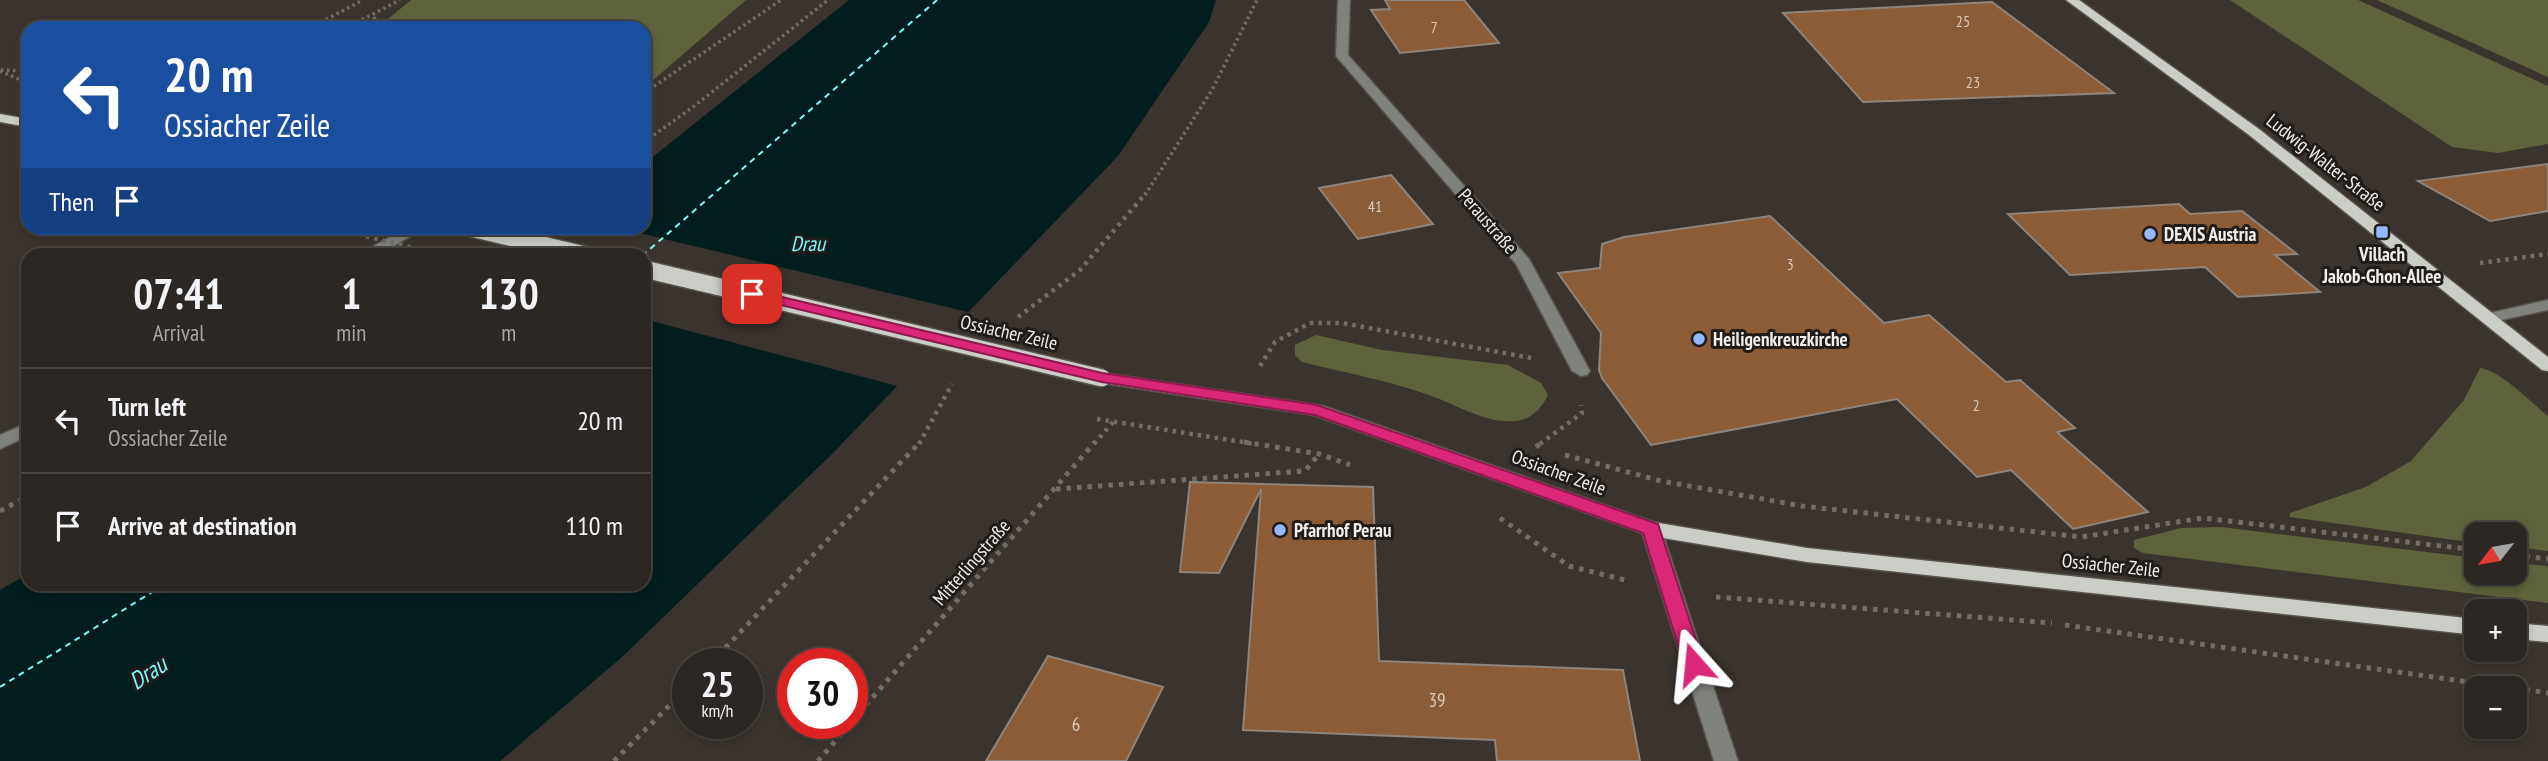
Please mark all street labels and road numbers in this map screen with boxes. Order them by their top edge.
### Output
street label: Ludwig-Walter-Straße [2262,108,2390,216]
street label: Peraustraße [1453,184,1523,259]
street label: Ossiacher Zeile [958,309,1060,355]
street label: Ossiacher Zeile [1508,444,1610,500]
street label: Mitterlingstraße [927,514,1015,610]
street label: Ossiacher Zeile [2061,548,2162,582]

